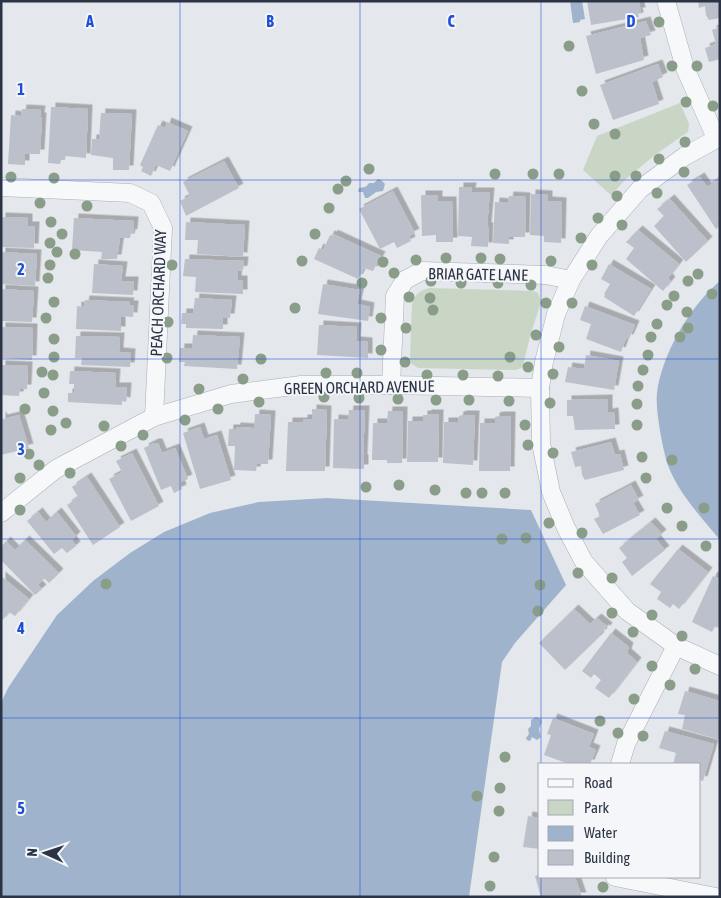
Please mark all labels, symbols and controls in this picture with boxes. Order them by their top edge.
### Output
text: A [85,12,94,30]
text: B [266,12,274,30]
text: C [447,12,455,30]
text: D [627,12,636,30]
text: 1 [17,80,25,98]
street label: PEACH ORCHARD WAY [147,228,169,357]
text: 2 [17,260,25,278]
street label: BRIAR GATE LANE [428,264,528,284]
street label: GREEN ORCHARD AVENUE [284,377,434,397]
text: 3 [17,440,25,458]
text: 4 [16,619,25,637]
legend [538,763,701,878]
text: Road [584,774,613,791]
text: 5 [17,799,25,817]
text: Park [584,799,609,816]
text: Water [584,824,617,841]
north arrow [20,828,70,878]
text: N [24,848,40,857]
text: Building [584,849,630,866]

